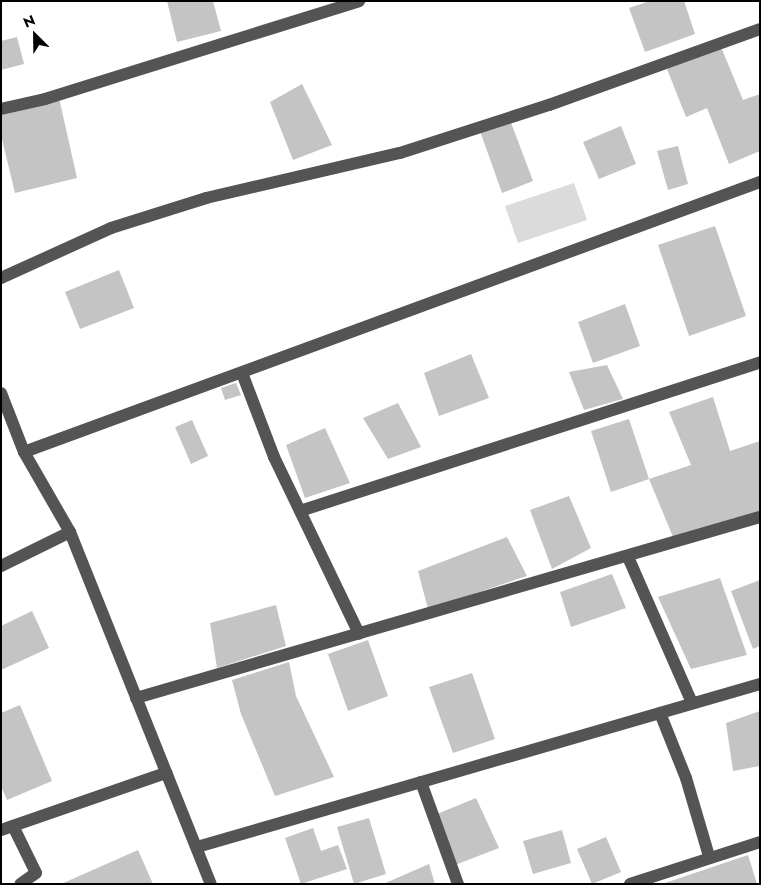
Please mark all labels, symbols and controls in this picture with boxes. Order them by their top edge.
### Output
north arrow [10,10,60,60]
text: N [20,10,38,33]

